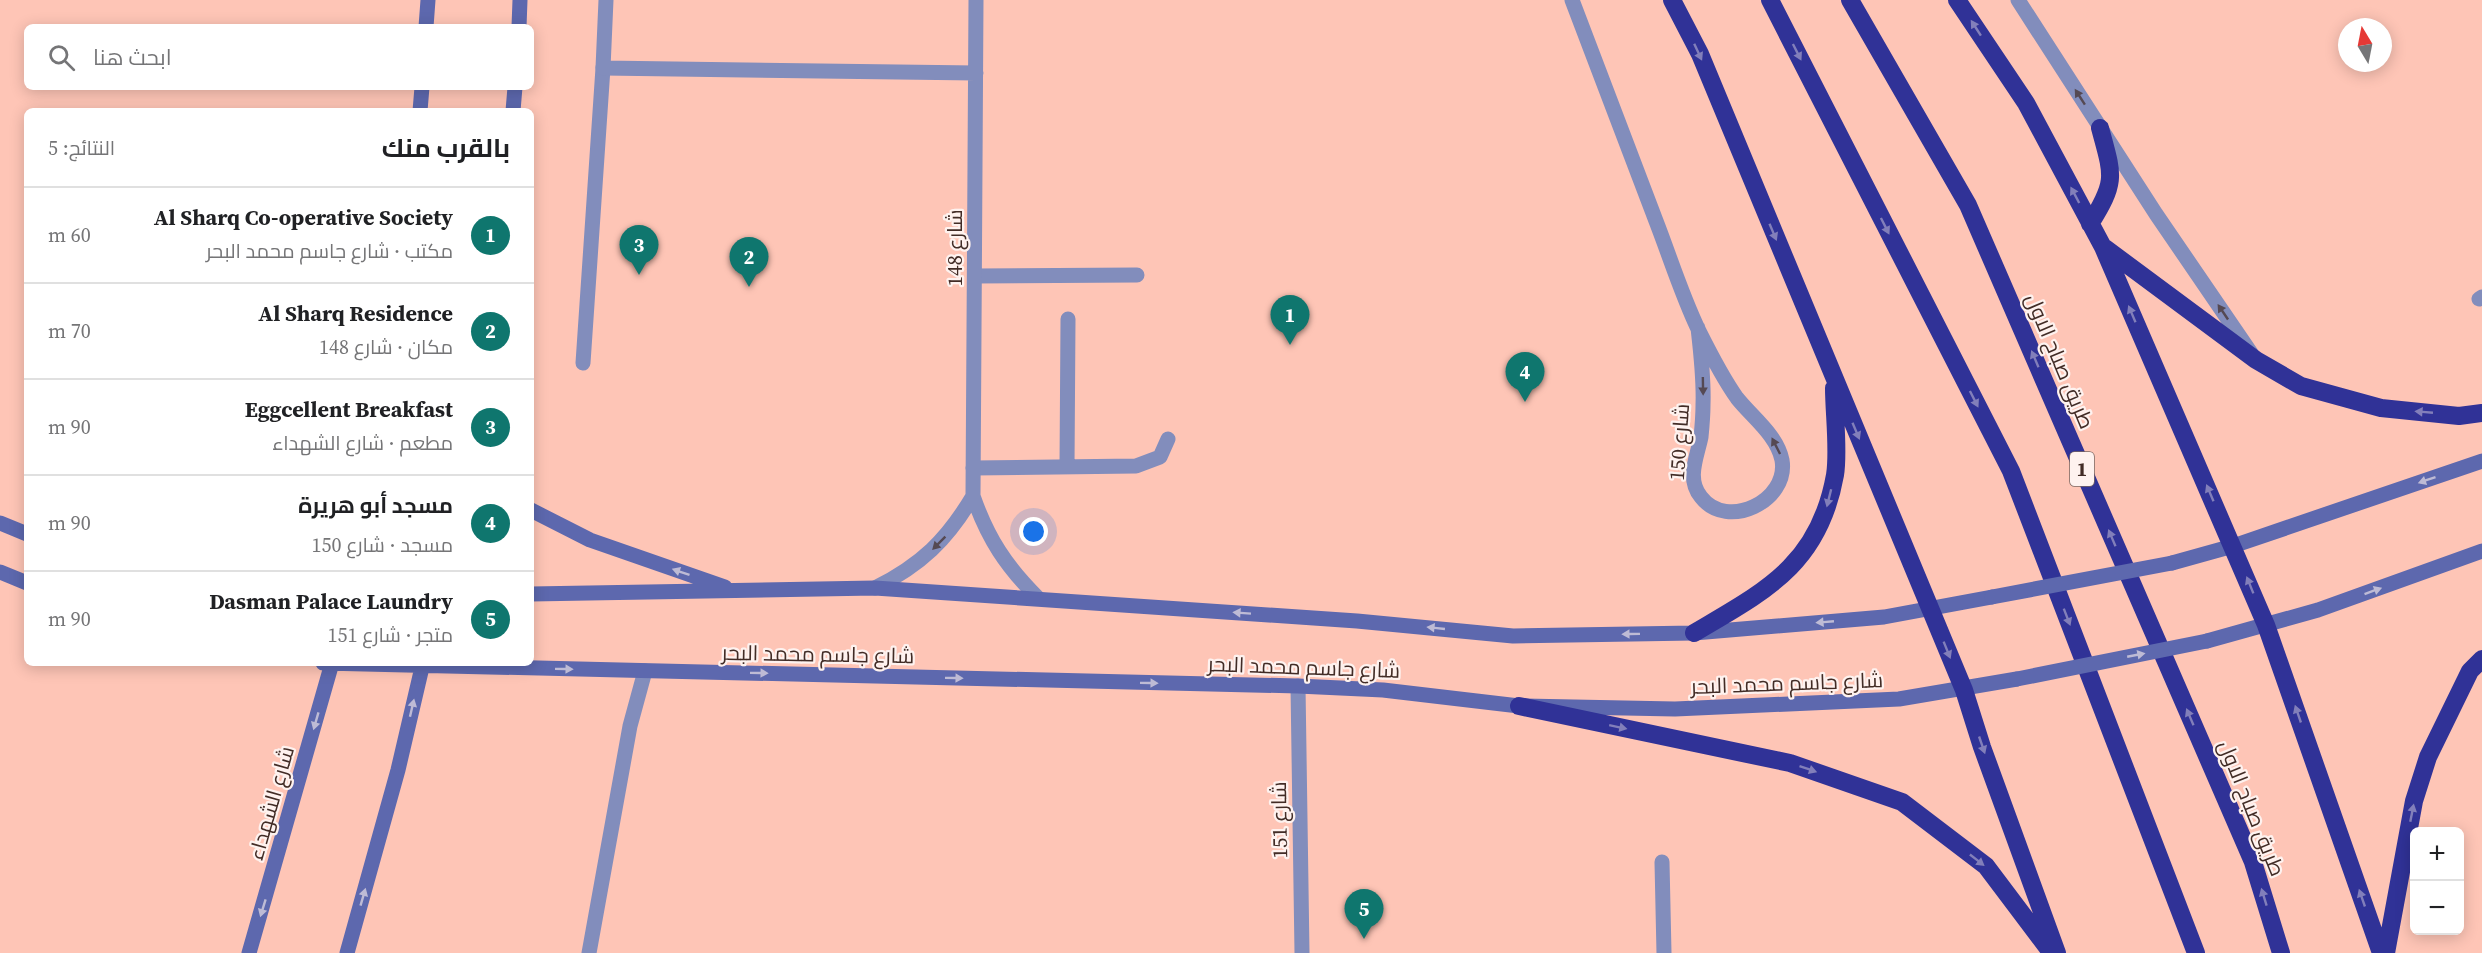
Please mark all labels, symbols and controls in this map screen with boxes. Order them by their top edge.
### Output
north arrow [2338,18,2392,72]
one-way arrow [1970,20,1981,36]
search box [24,24,534,90]
icon: search [45,41,78,74]
text: ابحث هنا [93,42,172,72]
one-way arrow [1791,43,1801,61]
one-way arrow [1694,44,1703,61]
one-way arrow [2075,89,2086,106]
text: بالقرب منك [382,130,510,166]
text: النتائج: 5 [48,134,115,162]
one-way arrow [2070,187,2080,204]
text: Al Sharq Co-operative Society [154,202,453,232]
street label: شارع 148 [940,209,969,287]
one-way arrow [1881,217,1890,234]
text: 60 m [48,221,91,249]
text: 1 [485,221,496,249]
one-way arrow [1769,223,1779,241]
pin: 3 [620,226,658,275]
text: مكتب · شارع جاسم محمد البحر [206,237,453,265]
pin: 2 [730,238,768,287]
street label: طريق صباح الاول [2018,289,2102,433]
pin: 1 [1270,296,1310,345]
text: Al Sharq Residence [258,298,453,328]
one-way arrow [2127,304,2137,322]
one-way arrow [2218,304,2229,320]
text: 70 m [48,317,91,345]
text: 2 [485,317,496,345]
text: مكان · شارع 148 [319,333,453,361]
one-way arrow [2029,350,2039,368]
pin: 4 [1506,352,1544,402]
one-way arrow [1698,377,1708,396]
one-way arrow [1969,390,1979,408]
text: Eggcellent Breakfast [245,394,453,424]
street label: شارع 150 [1662,403,1696,481]
one-way arrow [2414,407,2433,417]
text: 90 m [48,413,91,441]
text: 3 [485,413,496,441]
one-way arrow [1852,422,1862,440]
text: مطعم · شارع الشهداء [272,429,453,457]
one-way arrow [1771,437,1781,455]
road number: 1 [2070,452,2094,486]
one-way arrow [2418,476,2436,485]
one-way arrow [2205,484,2214,501]
one-way arrow [1824,489,1834,507]
text: مسجد أبو هريرة [298,490,453,520]
text: 90 m [48,509,91,537]
text: 4 [485,509,496,537]
your location [1019,517,1048,546]
one-way arrow [2107,529,2116,547]
text: مسجد · شارع 150 [311,531,453,559]
one-way arrow [933,536,947,550]
one-way arrow [672,566,690,576]
one-way arrow [2245,576,2255,594]
one-way arrow [2364,585,2382,595]
text: Dasman Palace Laundry [209,586,453,616]
text: 90 m [48,605,91,633]
text: 5 [485,605,496,633]
one-way arrow [1232,608,1251,617]
one-way arrow [2063,608,2072,626]
one-way arrow [1816,617,1835,627]
text: متجر · شارع 151 [328,621,453,649]
one-way arrow [1427,623,1446,633]
one-way arrow [1621,629,1640,639]
street label: شارع جاسم محمد البحر [720,638,915,670]
one-way arrow [1943,641,1952,659]
street label: شارع جاسم محمد البحر [1206,649,1401,685]
one-way arrow [2127,650,2146,659]
one-way arrow [555,664,574,674]
street label: شارع جاسم محمد البحر [1689,665,1884,701]
one-way arrow [750,669,769,678]
one-way arrow [945,673,964,683]
one-way arrow [1140,678,1159,687]
one-way arrow [408,698,417,717]
one-way arrow [2292,705,2302,723]
one-way arrow [2185,707,2195,725]
one-way arrow [310,712,320,730]
one-way arrow [1608,722,1627,732]
one-way arrow [1977,736,1987,754]
street label: طريق صباح الاول [2212,736,2292,880]
street label: شارع الشهداء [241,743,301,863]
one-way arrow [1799,765,1817,775]
street label: شارع 151 [1264,781,1294,859]
one-way arrow [2408,803,2417,822]
map controls [2410,827,2464,935]
button: + [2410,827,2464,881]
one-way arrow [1970,854,1985,866]
button: − [2410,881,2464,935]
one-way arrow [358,888,368,906]
one-way arrow [2259,888,2268,906]
one-way arrow [2356,889,2366,907]
pin: 5 [1344,890,1384,939]
one-way arrow [258,899,267,917]

